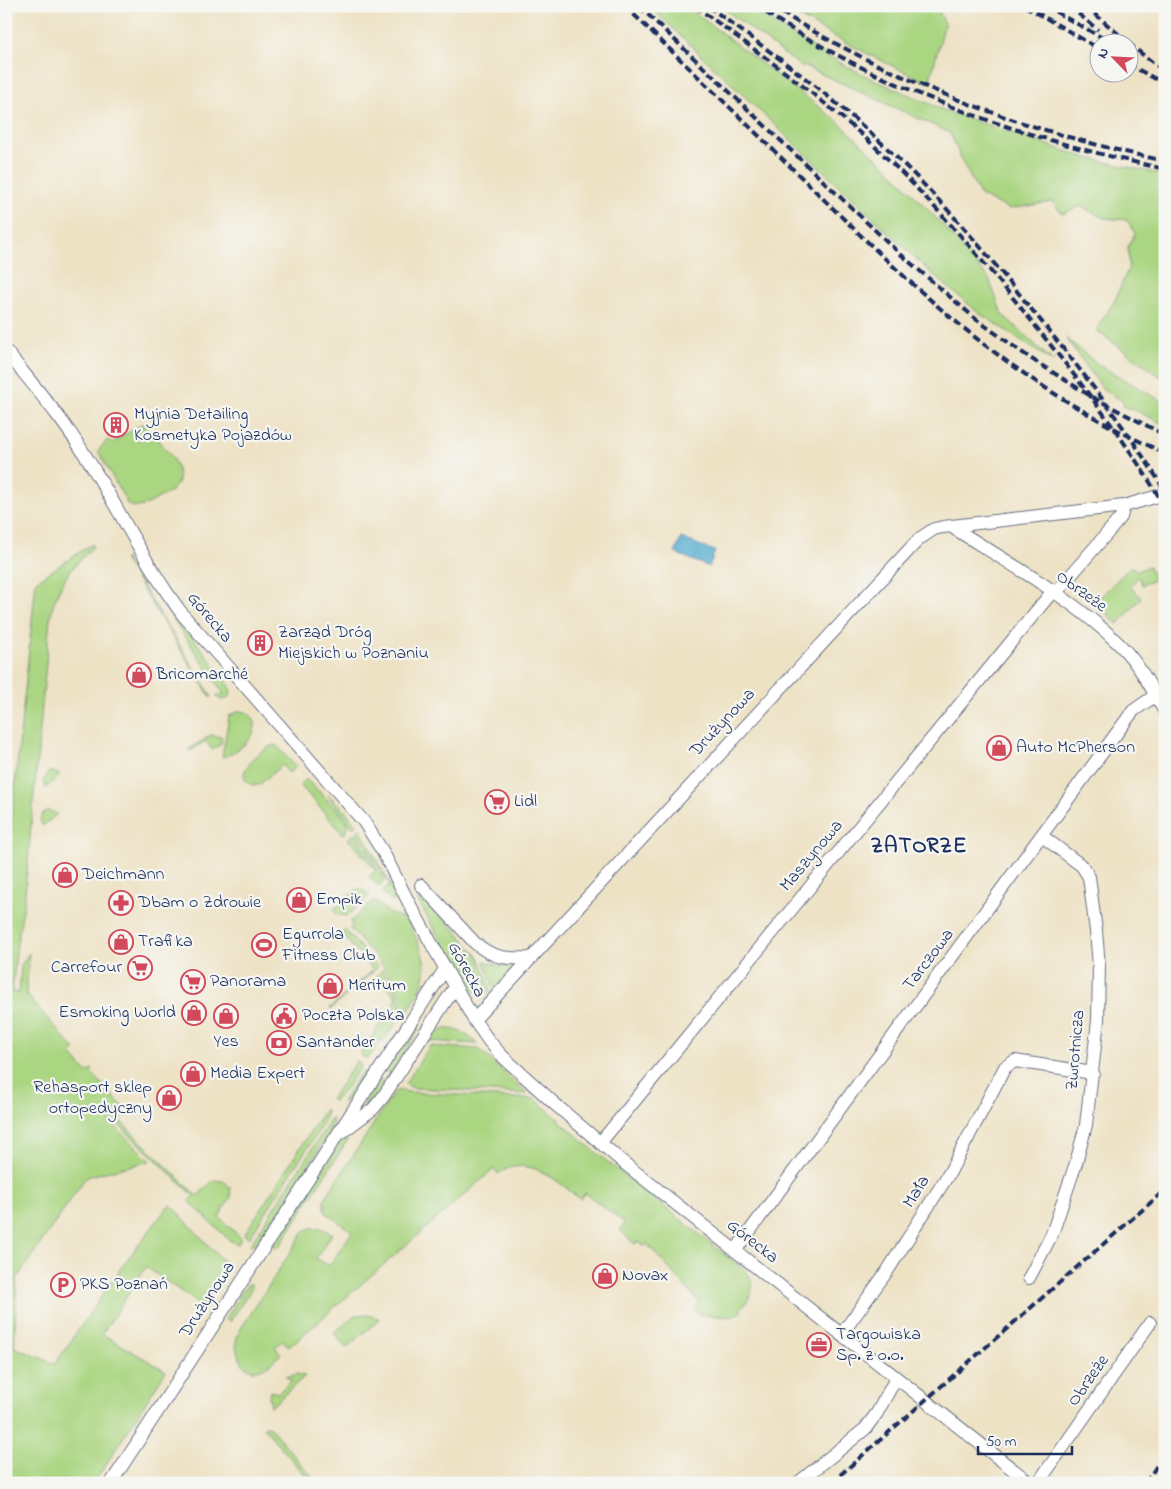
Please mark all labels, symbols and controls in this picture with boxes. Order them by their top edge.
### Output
north arrow [1088,32,1138,82]
text: N [1092,45,1115,62]
place label: Myjnia Detailing Kosmetyka Pojazdów [134,402,292,449]
building icon: Myjnia Detailing Kosmetyka Pojazdów [103,412,129,438]
street label: Obrzeże [1050,564,1113,620]
street label: Górecka [180,587,238,649]
place label: Zarząd Dróg Miejskich w Poznaniu [278,620,429,667]
building icon: Zarząd Dróg Miejskich w Poznaniu [247,630,273,656]
shop icon: Bricomarché [126,662,152,688]
place label: Bricomarché [155,662,249,688]
street label: Drużynowa [683,683,762,764]
shop icon: Auto McPherson [986,735,1012,761]
place label: Auto McPherson [1016,735,1135,761]
supermarket icon: Lidl [484,789,510,815]
place label: Lidl [514,789,537,815]
street label: Maszynowa [774,814,850,898]
district label: ZATORZE [871,831,967,863]
shop icon: Deichmann [52,862,78,888]
place label: Deichmann [81,862,165,888]
shop icon: Empik [286,887,312,913]
place label: Empik [316,887,362,913]
pharmacy icon: Dbam o Zdrowie [108,890,134,916]
place label: Dbam o Zdrowie [137,890,262,916]
place label: Egurrola Fitness Club [281,922,376,969]
street label: Tarczowa [897,923,961,997]
shop icon: Trafika [108,929,134,955]
place label: Trafika [138,929,193,955]
sports icon: Egurrola Fitness Club [251,932,277,958]
street label: Górecka [440,938,492,1002]
place label: Carrefour [51,955,122,981]
supermarket icon: Carrefour [127,955,153,981]
supermarket icon: Panorama [180,969,206,995]
place label: Panorama [210,969,286,995]
shop icon: Meritum [317,973,343,999]
place label: Meritum [348,973,406,999]
place label: Esmoking World [59,1000,176,1027]
shop icon: Esmoking World [181,1000,207,1026]
shop icon: Yes [213,1003,239,1029]
public building icon: Poczta Polska [271,1003,297,1029]
place label: Poczta Polska [302,1003,404,1029]
street label: Zwrotnicza [1060,1009,1092,1091]
place label: Yes [213,1029,239,1055]
bank icon: Santander [266,1030,292,1056]
place label: Santander [296,1030,375,1056]
shop icon: Media Expert [180,1061,206,1087]
place label: Media Expert [210,1061,305,1087]
place label: Rehasport sklep ortopedyczny [33,1075,152,1122]
shop icon: Rehasport sklep ortopedyczny [156,1085,182,1111]
street label: Mała [897,1171,937,1213]
street label: Górecka [720,1213,784,1271]
street label: Drużynowa [173,1257,242,1344]
shop icon: Novax [592,1263,618,1289]
place label: Novax [622,1263,668,1289]
parking icon: PKS Poznań [50,1272,76,1298]
place label: PKS Poznań [80,1272,168,1298]
place label: Targowiska Sp. z o.o. [836,1322,921,1369]
office icon: Targowiska Sp. z o.o. [806,1332,832,1358]
street label: Obrzeże [1062,1349,1117,1412]
scale bar [978,1424,1072,1456]
text: 50 m [986,1431,1017,1453]

